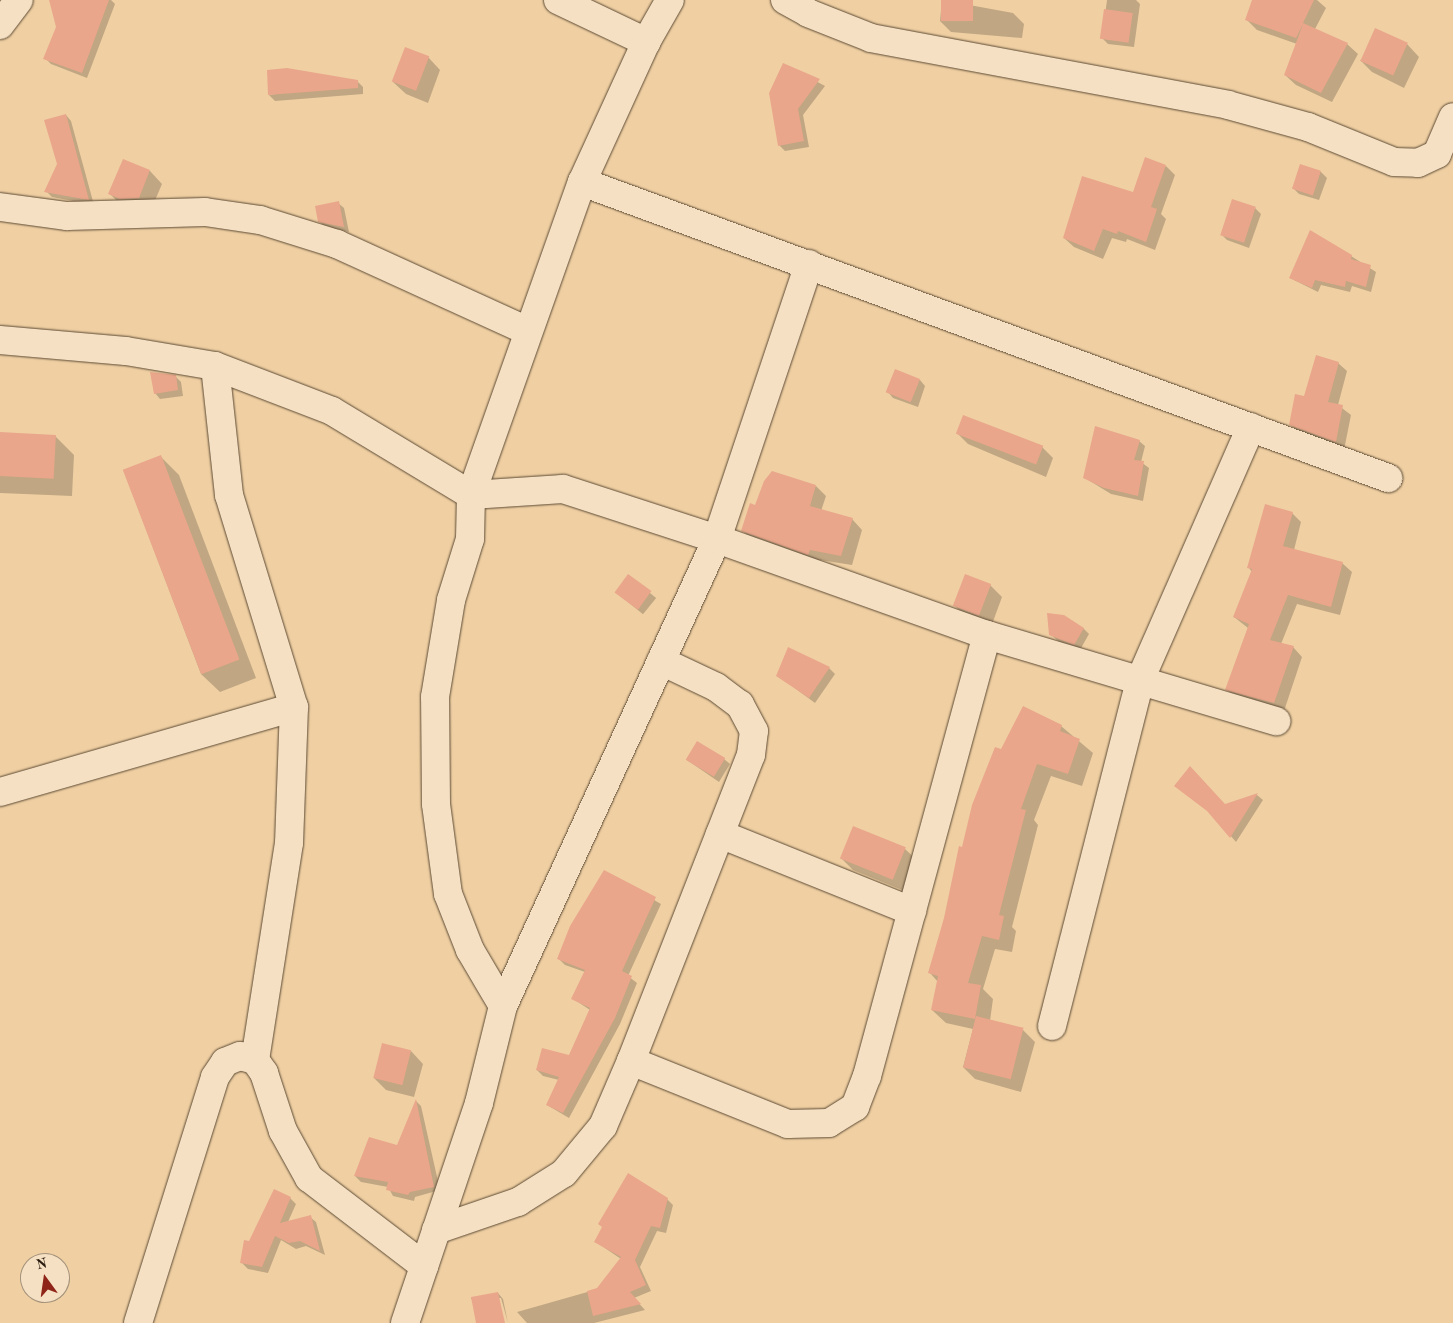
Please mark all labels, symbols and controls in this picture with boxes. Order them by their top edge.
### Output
north arrow [20,1253,70,1303]
text: N [35,1256,48,1273]

